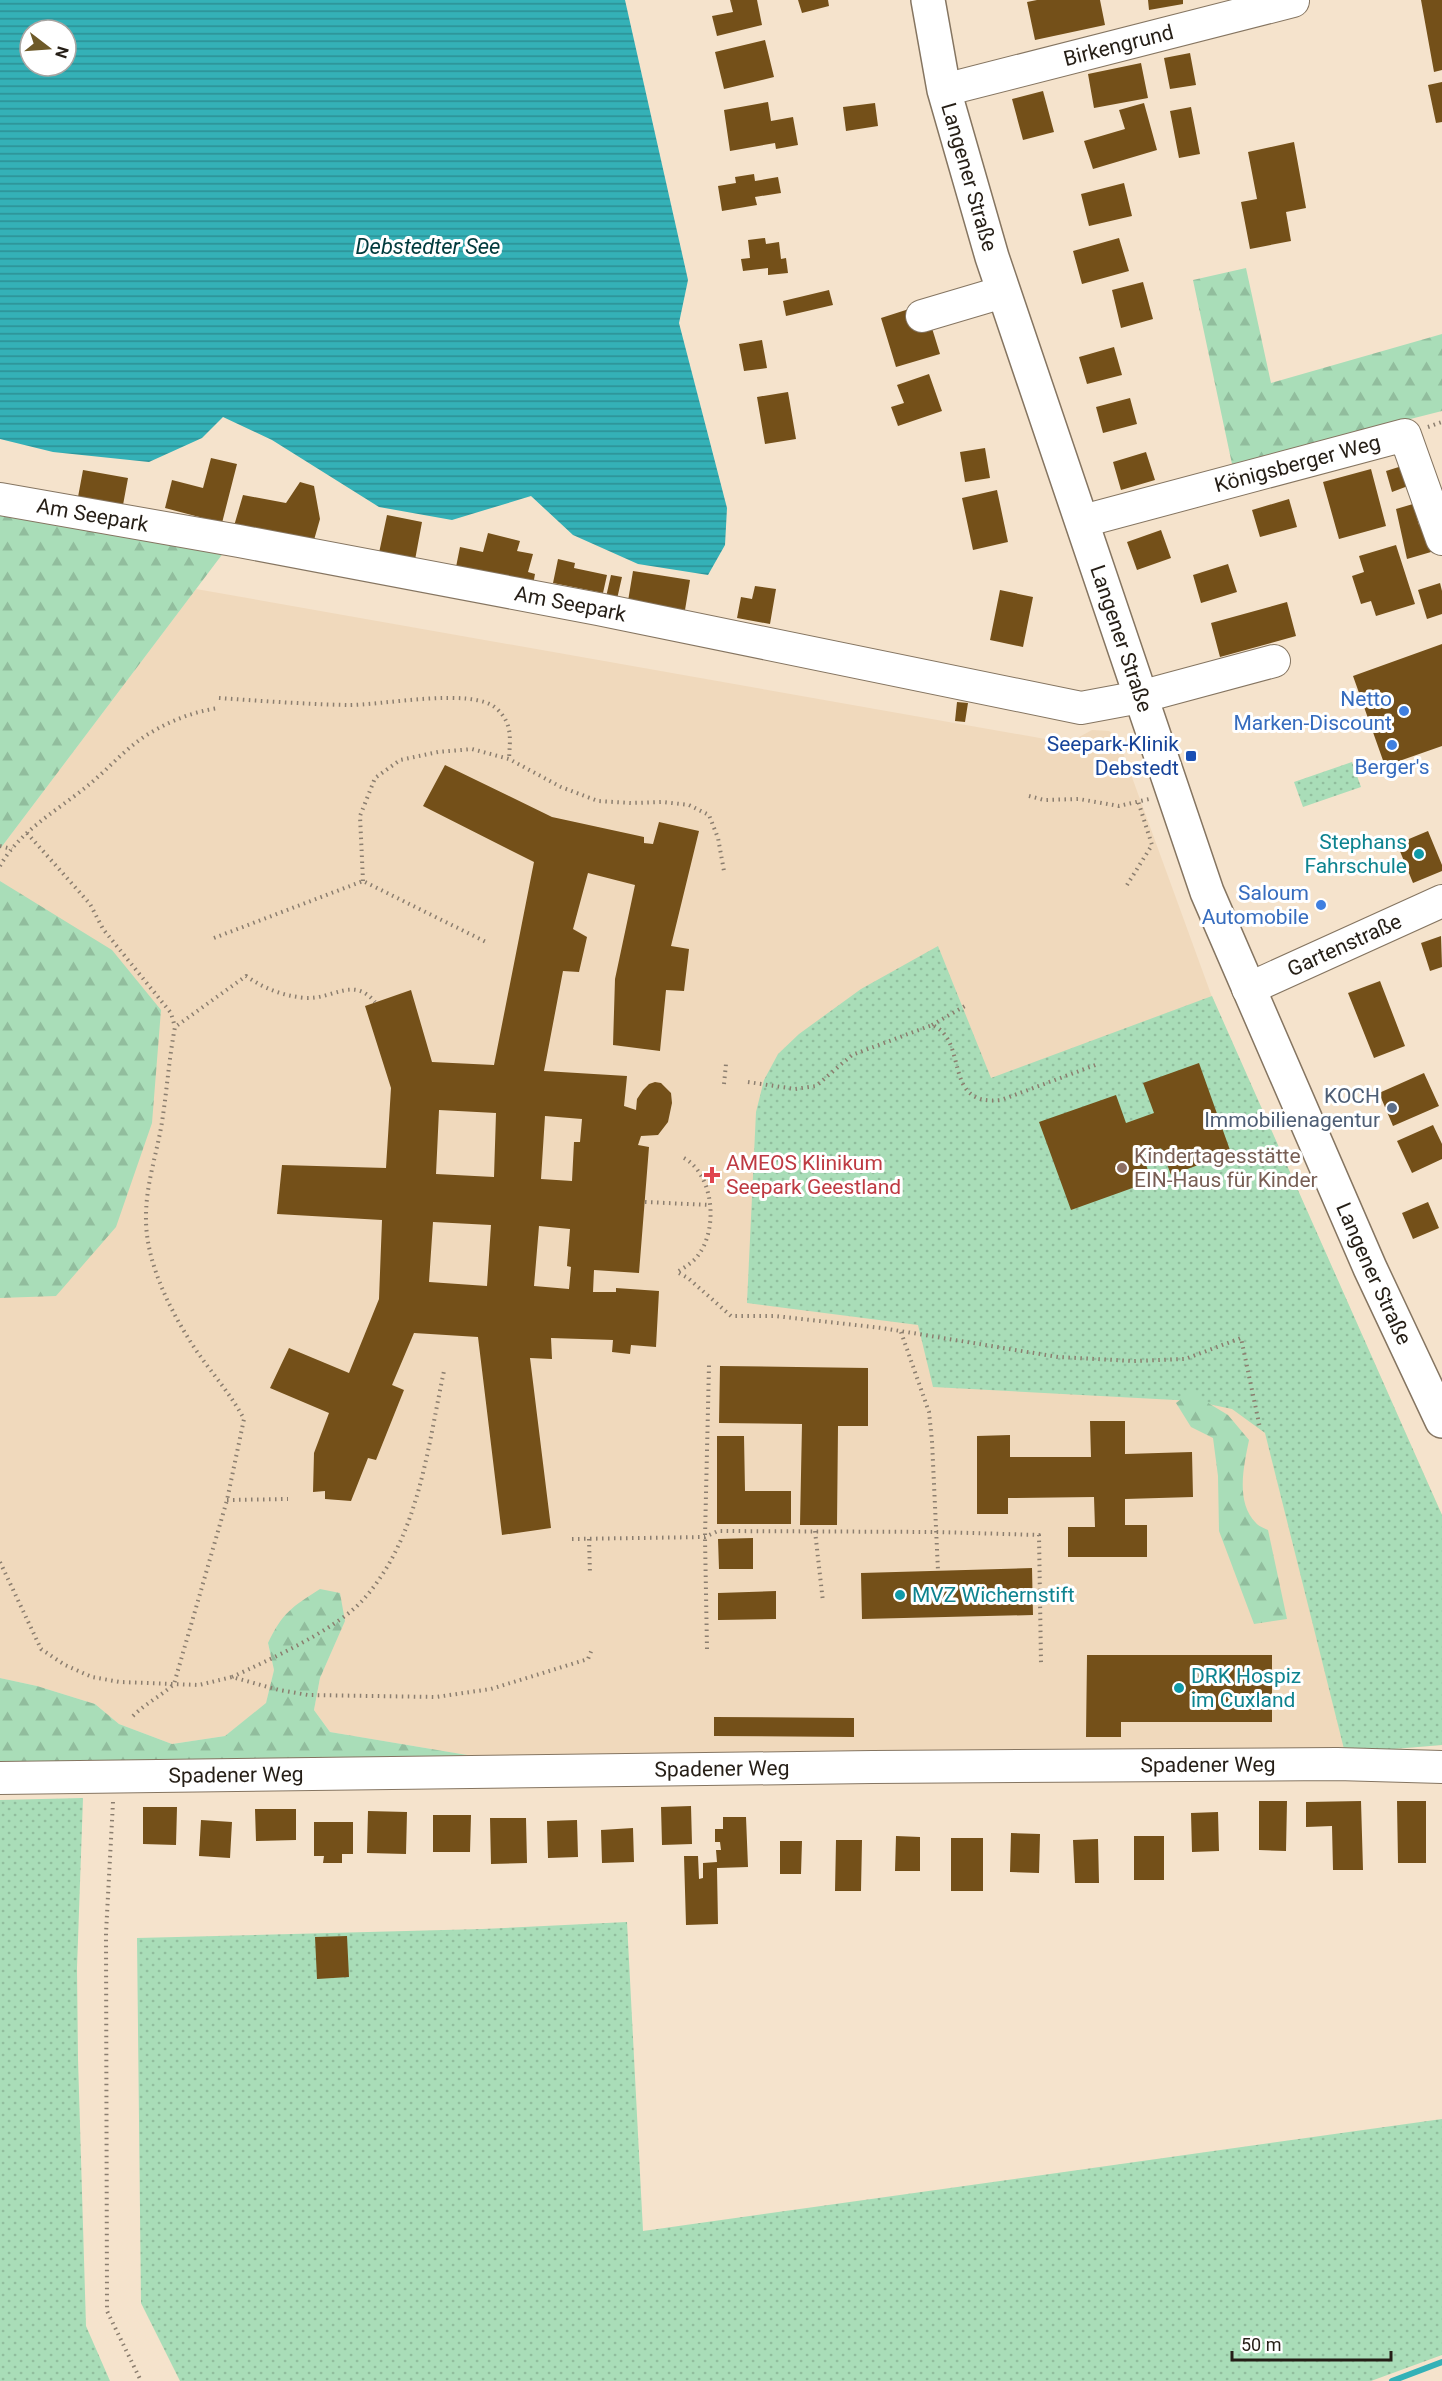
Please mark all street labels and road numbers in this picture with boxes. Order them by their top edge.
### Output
street label: Birkengrund [1061,20,1176,71]
street label: Langener Straße [936,100,1002,254]
street label: Königsberger Weg [1212,430,1383,497]
street label: Am Seepark [35,494,151,537]
street label: Langener Straße [1085,562,1157,715]
street label: Am Seepark [513,581,629,627]
street label: Gartenstraße [1284,909,1405,981]
street label: Langener Straße [1331,1199,1416,1349]
street label: Spadener Weg [1140,1752,1276,1777]
street label: Spadener Weg [654,1756,790,1782]
street label: Spadener Weg [168,1762,304,1788]

